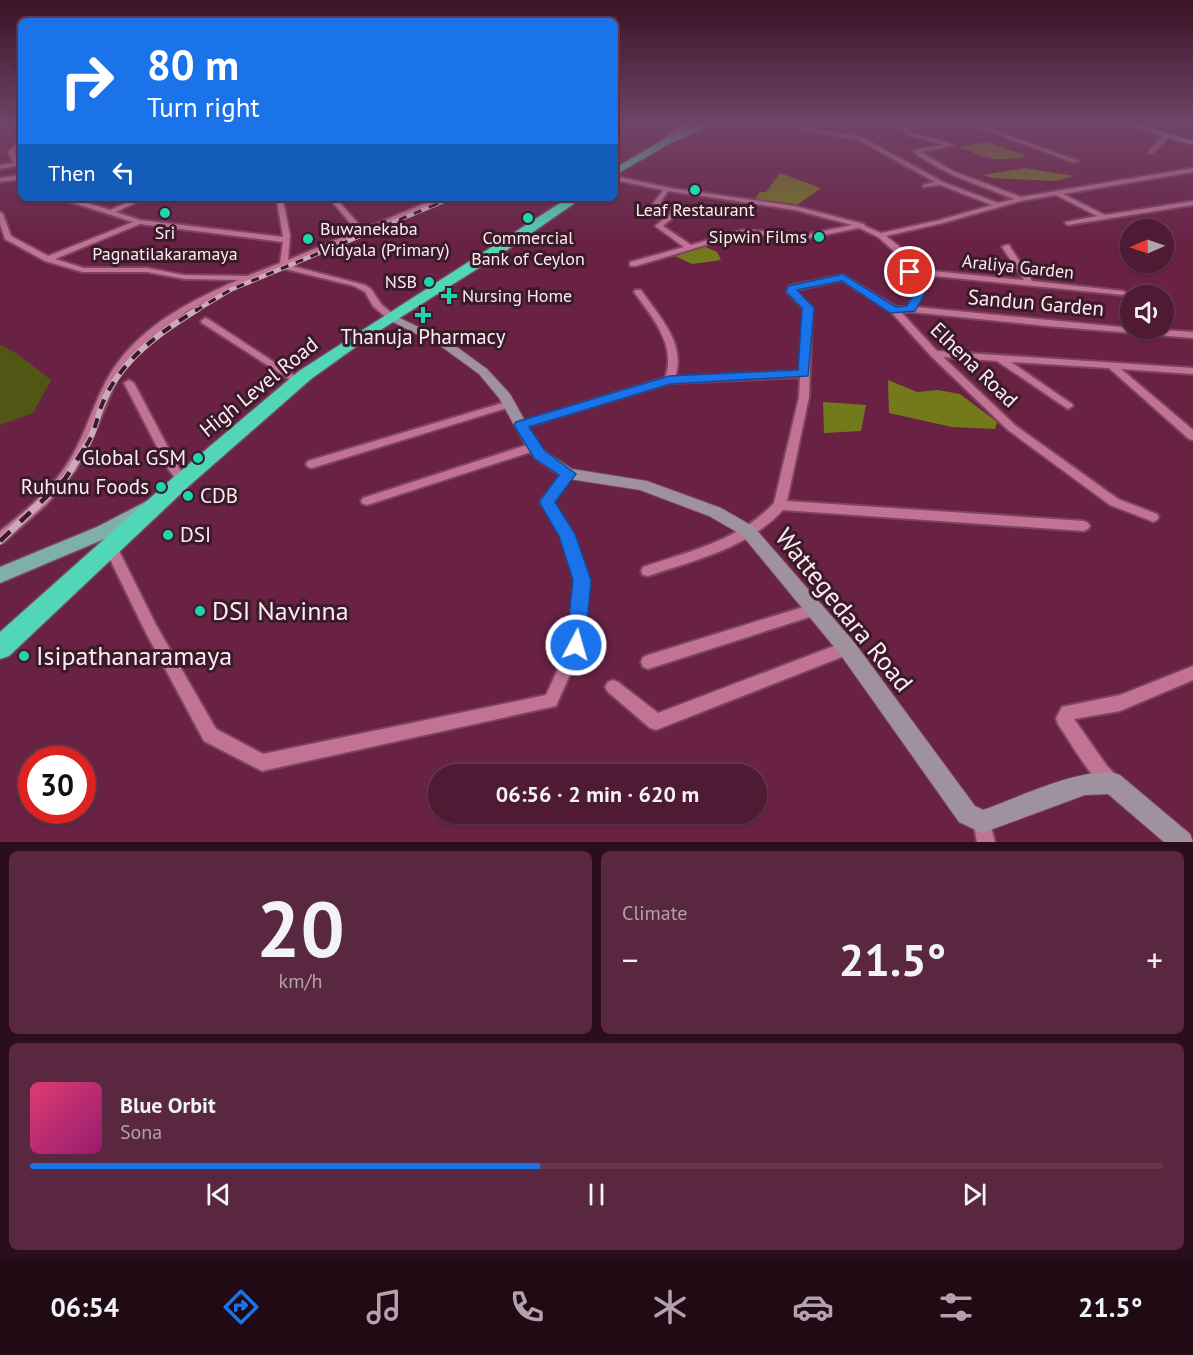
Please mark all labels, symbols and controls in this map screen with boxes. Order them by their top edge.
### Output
text: 80 m [147,37,239,92]
icon: right [48,42,126,120]
text: Turn right [147,90,260,124]
icon: left [107,156,140,189]
text: Then [48,159,95,187]
marker: Leaf Restaurant [688,183,702,197]
place label: Leaf Restaurant [635,198,755,221]
marker: Sri Pagnatilakaramaya [158,206,172,220]
marker: Commercial Bank of Ceylon [521,211,535,225]
place label: Buwanekaba Vidyala (Primary) [319,217,450,261]
north arrow [1120,219,1174,273]
map controls [1120,219,1174,339]
place label: Sri Pagnatilakaramaya [92,221,238,265]
place label: Sipwin Films [709,225,807,248]
place label: Commercial Bank of Ceylon [471,226,585,270]
marker: Sipwin Films [812,230,826,244]
marker: Buwanekaba Vidyala (Primary) [301,232,315,246]
pin [884,246,935,297]
street label: Araliya Garden [961,249,1075,284]
icon: arrive [893,255,926,288]
place label: NSB [385,270,417,293]
marker: NSB [422,275,436,289]
street label: Sandun Garden [967,283,1105,322]
place label: Nursing Home [462,284,572,307]
button: sound [1120,285,1174,339]
marker: Nursing Home [440,287,458,305]
marker: Thanuja Pharmacy [416,308,430,322]
street label: Elhena Road [925,316,1024,413]
place label: Thanuja Pharmacy [340,323,506,350]
street label: High Level Road [194,331,323,443]
place label: Global GSM [82,444,186,471]
marker: Global GSM [191,451,205,465]
place label: Ruhunu Foods [21,473,149,500]
marker: Ruhunu Foods [154,480,168,494]
place label: CDB [200,482,238,509]
marker: CDB [181,489,195,503]
place label: DSI [180,521,211,548]
street label: Wattegedara Road [768,521,921,698]
marker: DSI [161,528,175,542]
place label: DSI Navinna [212,594,349,627]
marker: DSI Navinna [193,604,207,618]
position arrow [544,613,608,677]
place label: Isipathanaramaya [36,639,232,672]
marker: Isipathanaramaya [17,649,31,663]
speed limit sign: 30 [18,746,96,824]
text: 06:56 · 2 min · 620 m [496,780,699,808]
text: 20 [256,878,345,979]
text: Climate [622,900,688,926]
text: 21.5° [839,930,946,988]
text: − [622,938,639,981]
text: + [1146,938,1163,981]
text: km/h [279,968,322,994]
text: Blue Orbit [120,1091,216,1119]
text: Sona [120,1119,162,1145]
icon: previous [202,1178,235,1211]
icon: pause [580,1178,613,1211]
icon: next [958,1178,991,1211]
icon: directions [220,1286,262,1328]
icon: music [363,1286,405,1328]
icon: phone [506,1286,548,1328]
icon: climate [649,1286,691,1328]
icon: car [792,1286,834,1328]
icon: filters [935,1286,977,1328]
text: 06:54 [51,1290,119,1324]
text: 21.5° [1078,1290,1142,1324]

